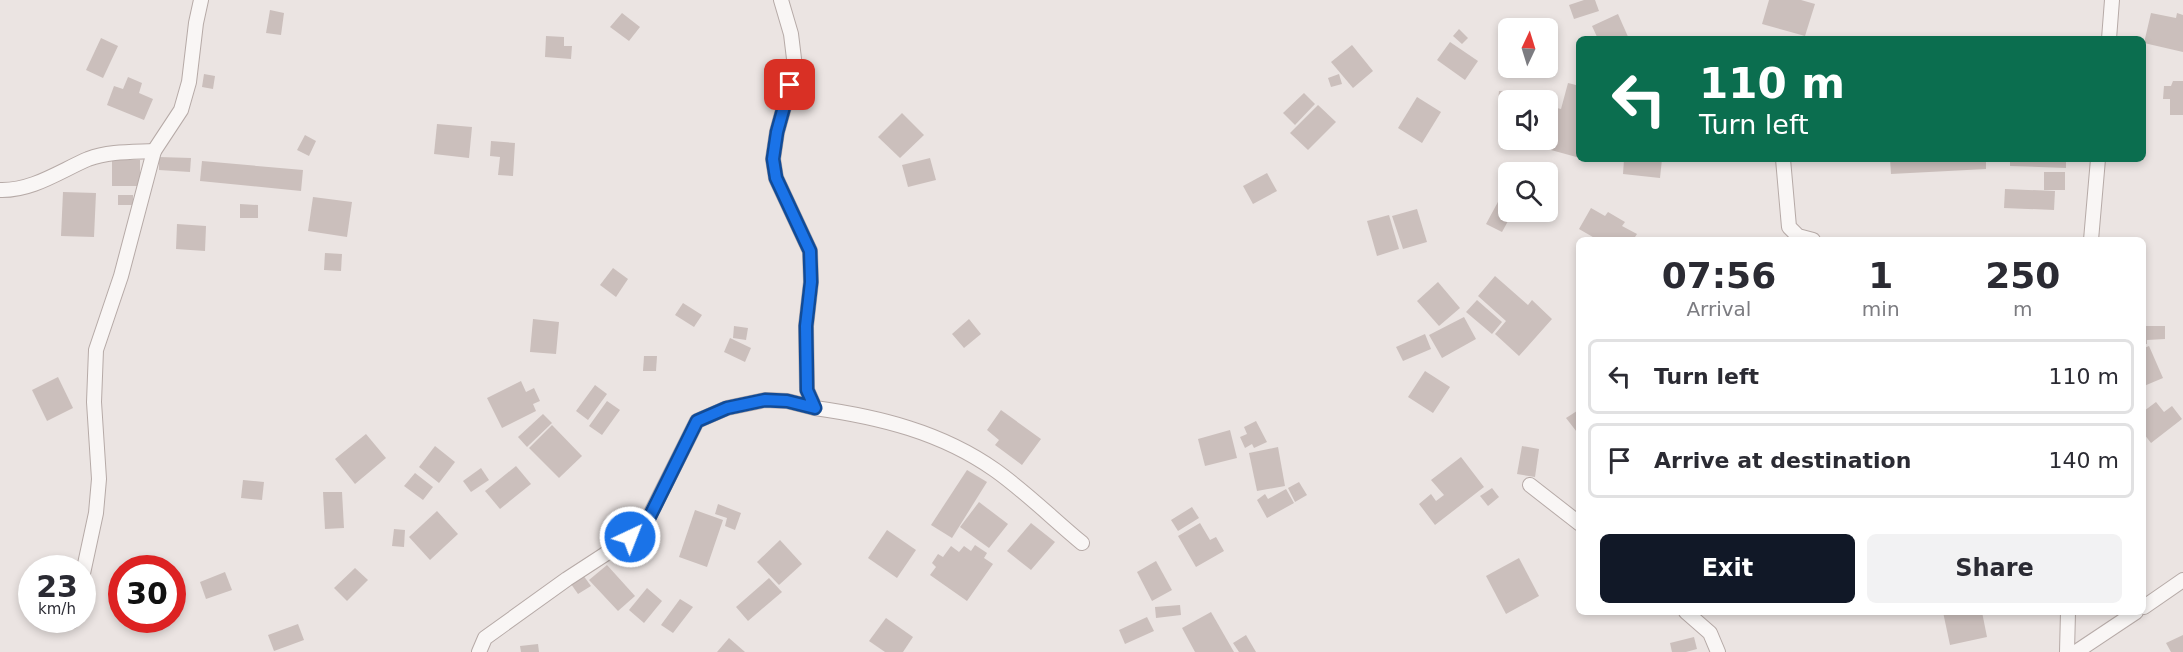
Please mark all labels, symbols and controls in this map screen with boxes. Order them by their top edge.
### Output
north arrow [1498,18,1558,78]
map controls [1498,18,1558,222]
pin [764,59,815,110]
text: 110 m [1699,59,1845,108]
icon: left [1600,60,1678,138]
icon: arrive [773,68,806,101]
button: sound [1498,90,1558,150]
text: Turn left [1699,109,1809,140]
button: search [1498,162,1558,222]
text: 07:56 [1662,255,1776,296]
text: 1 [1868,255,1893,296]
text: 250 [1985,255,2060,296]
text: Arrival [1686,297,1751,321]
text: min [1862,297,1900,321]
text: m [2013,297,2033,321]
icon: left [1603,360,1636,393]
text: Turn left [1654,364,1759,389]
text: 110 m [2049,364,2119,389]
icon: arrive [1603,444,1636,477]
text: Arrive at destination [1654,448,1911,473]
text: 140 m [2049,448,2119,473]
position arrow [598,505,662,569]
button: Exit [1600,534,1855,603]
button: Share [1867,534,2122,603]
speed limit sign: 30 [108,555,186,633]
text: 23 [36,569,78,604]
text: km/h [38,600,76,618]

